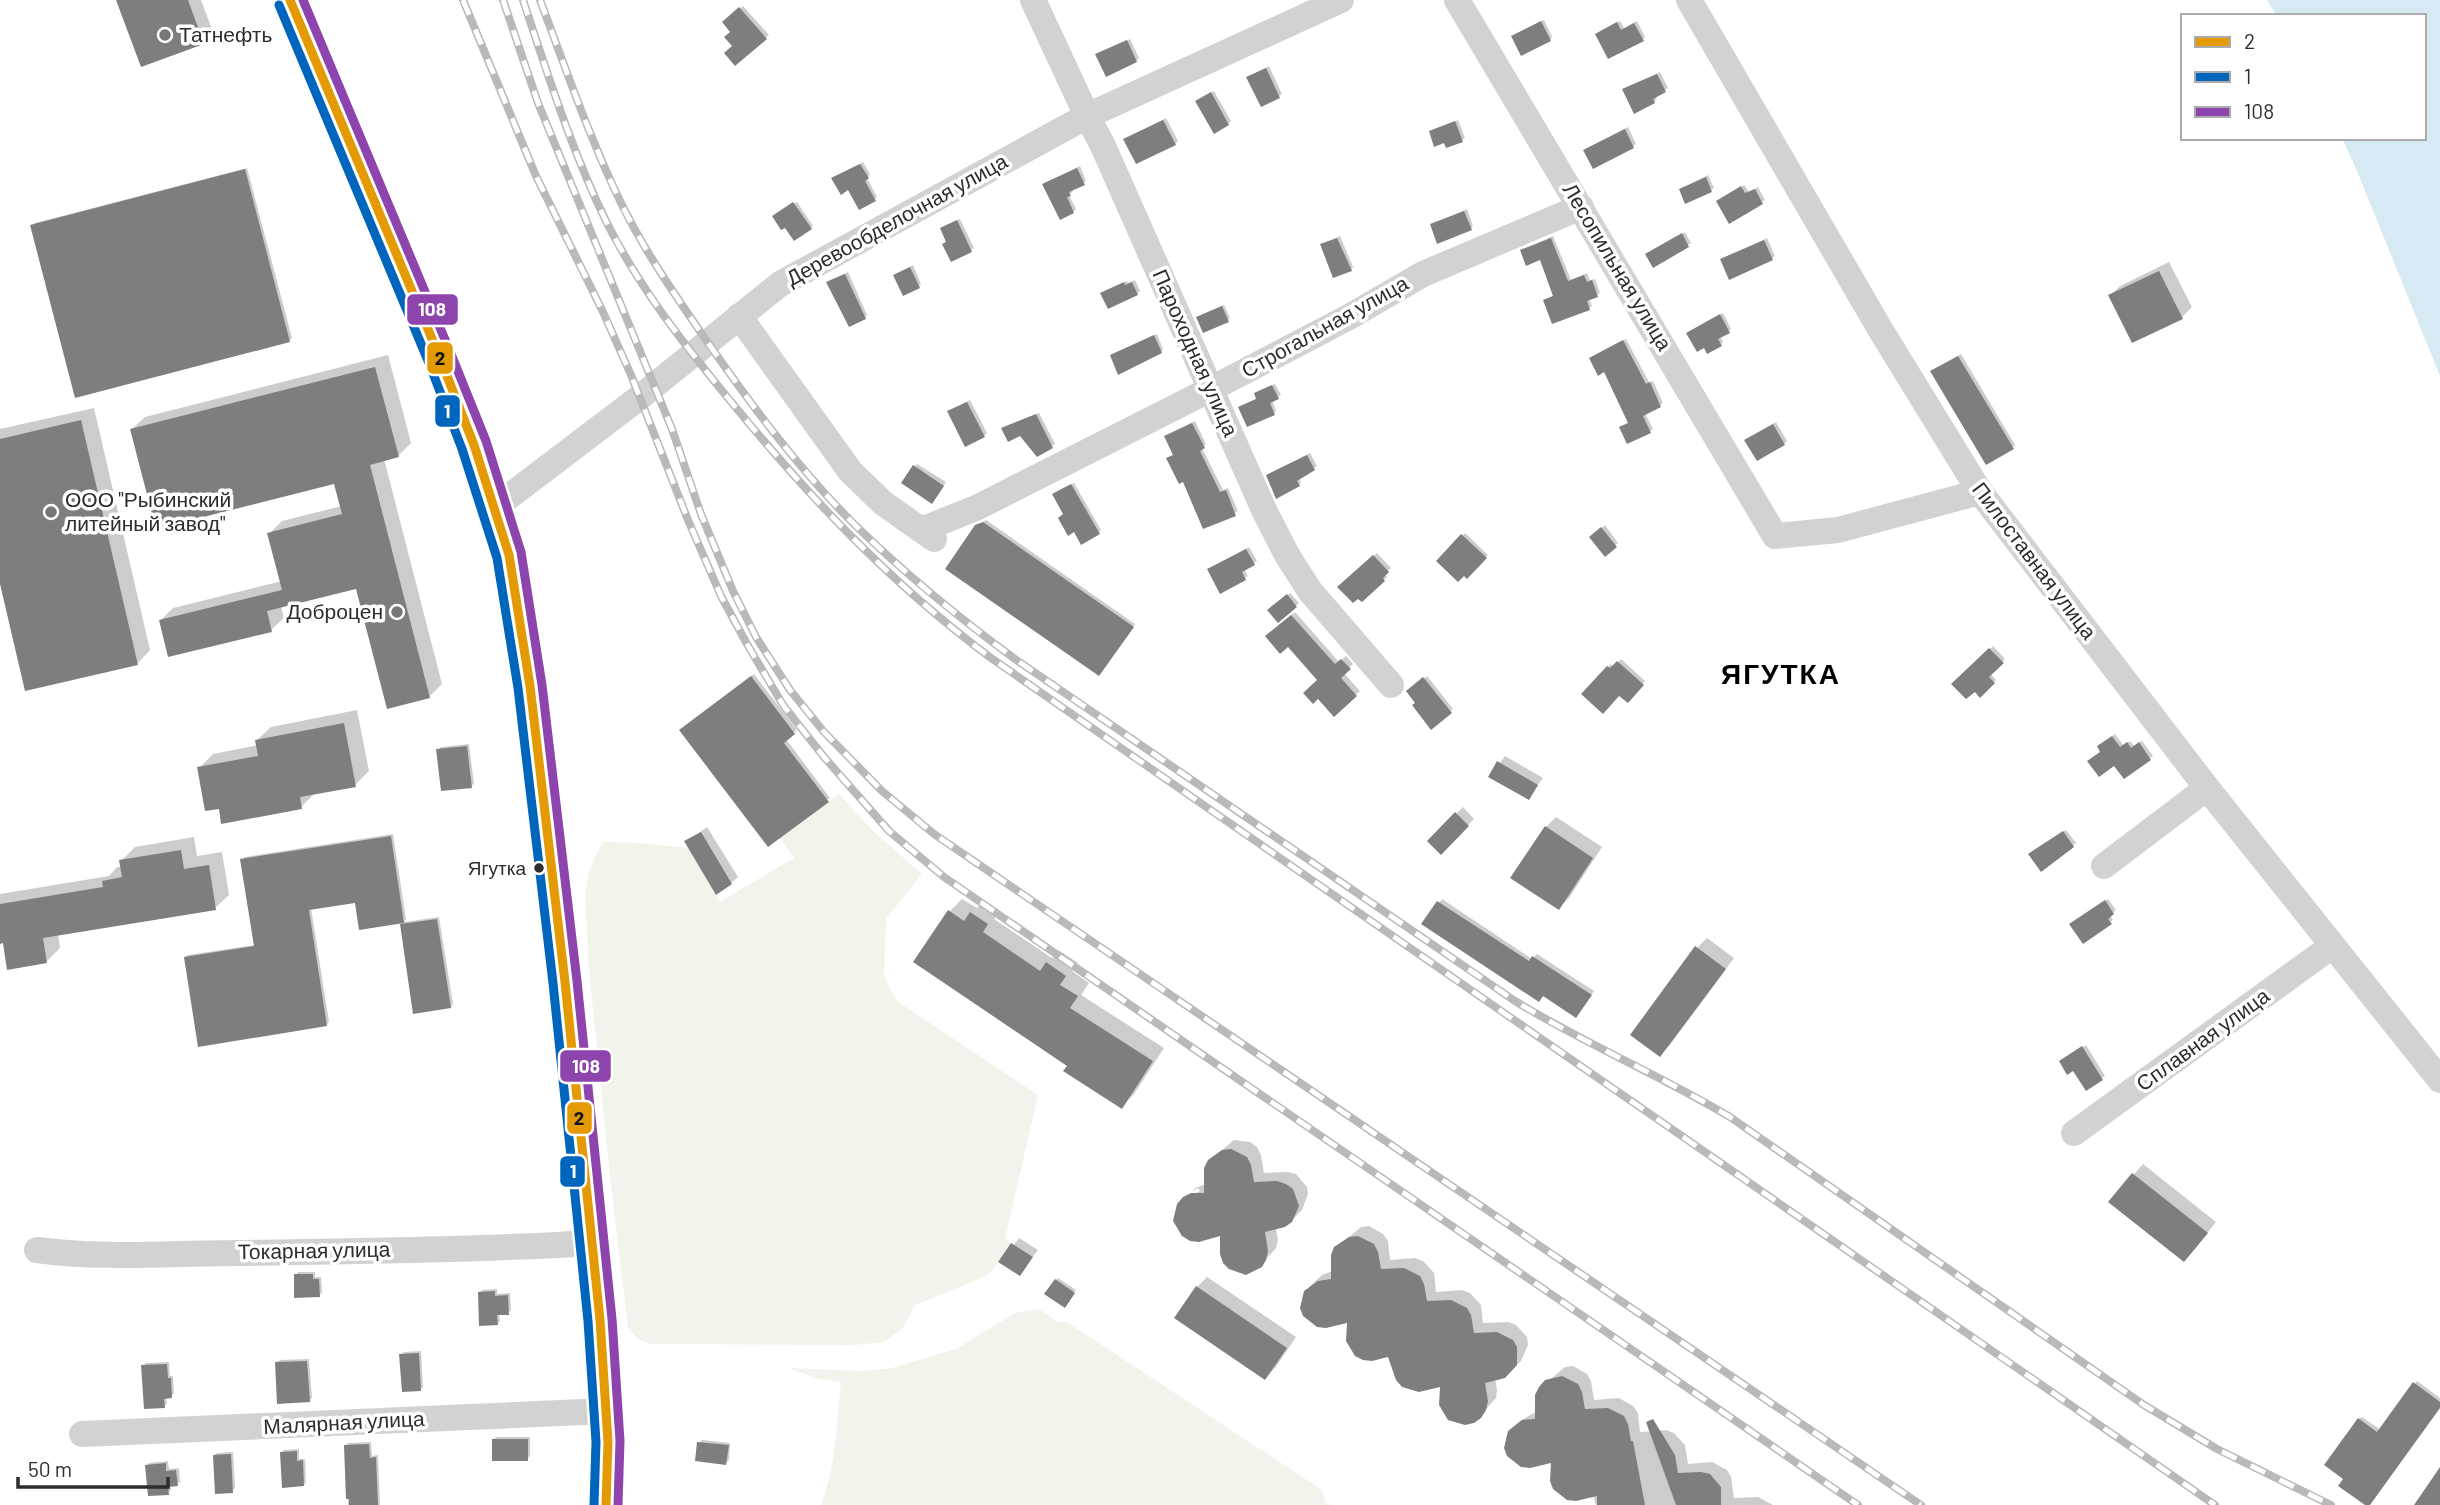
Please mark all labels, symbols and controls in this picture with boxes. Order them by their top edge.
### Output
legend [2181,14,2426,140]
place label: Татнефть [179,21,272,46]
marker: Татнефть [157,27,173,43]
text: 2 [2244,28,2255,53]
text: 1 [2244,63,2251,88]
text: 108 [2244,98,2274,123]
street label: Деревообделочная улица [781,147,1012,290]
street label: Лесопильная улица [1558,178,1678,355]
street label: Пароходная улица [1148,265,1245,440]
street label: Строгальная улица [1237,269,1412,382]
line badge: 108 [406,293,459,326]
text: 108 [418,297,446,320]
line badge: 2 [426,341,454,375]
text: 2 [435,346,445,369]
line badge: 1 [434,394,461,428]
text: 1 [444,399,450,422]
street label: Пилоставная улица [1968,477,2103,644]
place label: ООО "Рыбинский литейный завод" [65,486,231,535]
marker: ООО "Рыбинский литейный завод" [43,504,59,520]
place label: Доброцен [286,598,383,623]
marker: Доброцен [389,604,405,620]
district label: ЯГУТКА [1721,656,1841,690]
place label: Ягутка [468,856,526,879]
marker: Ягутка [532,861,546,875]
street label: Сплавная улица [2131,982,2274,1095]
line badge: 108 [559,1049,612,1083]
text: 108 [572,1054,600,1077]
line badge: 2 [566,1101,593,1135]
text: 2 [574,1106,584,1129]
line badge: 1 [559,1155,586,1188]
text: 1 [570,1159,576,1182]
street label: Токарная улица [238,1236,391,1263]
street label: Малярная улица [263,1405,425,1438]
scale bar [18,1446,168,1490]
text: 50 m [28,1456,72,1481]

